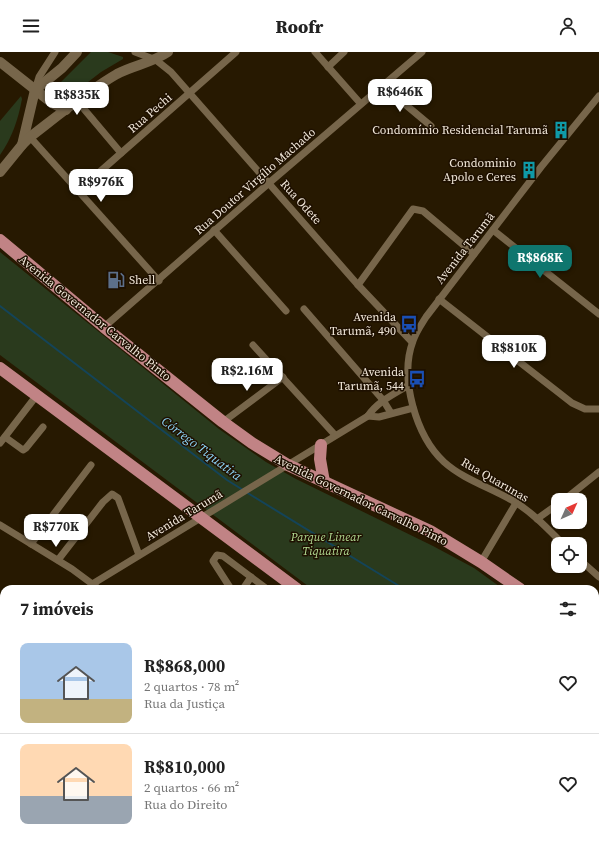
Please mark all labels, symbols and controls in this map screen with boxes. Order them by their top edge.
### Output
text: Roofr [276,14,323,39]
icon: menu [20,15,42,37]
icon: person [557,15,579,37]
pin: R$646K [367,79,433,113]
pin: R$835K [44,82,110,116]
text: R$646K [377,83,423,100]
text: R$835K [54,86,100,103]
street label: Rua Pechi [125,89,176,136]
building icon: Condomínio Residencial Tarumã [551,120,571,140]
place label: Condomínio Residencial Tarumã [372,122,549,138]
street label: Rua Doutor Virgílio Machado [191,124,319,238]
place label: Condominio Apolo e Ceres [443,155,516,185]
building icon: Condominio Apolo e Ceres [519,160,539,180]
pin: R$976K [68,169,134,203]
text: R$976K [78,173,124,190]
street label: Rua Odete [277,176,325,228]
street label: Avenida Tarumã [432,208,499,287]
pin: R$868K [507,245,573,279]
text: R$868K [517,249,563,266]
street label: Avenida Governador Carvalho Pinto [16,252,175,385]
fuel station icon: Shell [106,270,126,290]
place label: Shell [129,272,156,288]
place label: Avenida Tarumã, 490 [330,309,397,339]
bus stop icon: Avenida Tarumã, 490 [399,314,419,334]
pin: R$810K [481,335,547,369]
text: R$810K [491,339,537,356]
pin: R$2.16M [210,358,284,392]
text: R$2.16M [221,362,273,379]
place label: Avenida Tarumã, 544 [338,364,405,394]
bus stop icon: Avenida Tarumã, 544 [407,369,427,389]
water label: Córrego Tiquatira [158,413,245,484]
street label: Avenida Governador Carvalho Pinto [271,451,451,549]
street label: Rua Quarunas [458,454,532,506]
street label: Avenida Tarumã [143,485,226,544]
north arrow [551,493,587,529]
map controls [551,493,587,573]
pin: R$770K [23,514,89,548]
text: R$770K [33,518,79,535]
park label: Parque Linear Tiquatira [290,529,362,559]
button: locate [551,537,587,573]
text: 7 imóveis [20,597,94,621]
icon: filters [557,598,579,620]
text: R$868,000 [144,654,225,678]
icon: home [52,659,100,707]
icon: heart [557,672,579,694]
text: 2 quartos · 78 m² [144,678,239,695]
text: Rua da Justiça [144,695,225,712]
text: R$810,000 [144,755,225,779]
icon: home [52,760,100,808]
icon: heart [557,773,579,795]
text: 2 quartos · 66 m² [144,779,239,796]
text: Rua do Direito [144,796,227,813]

